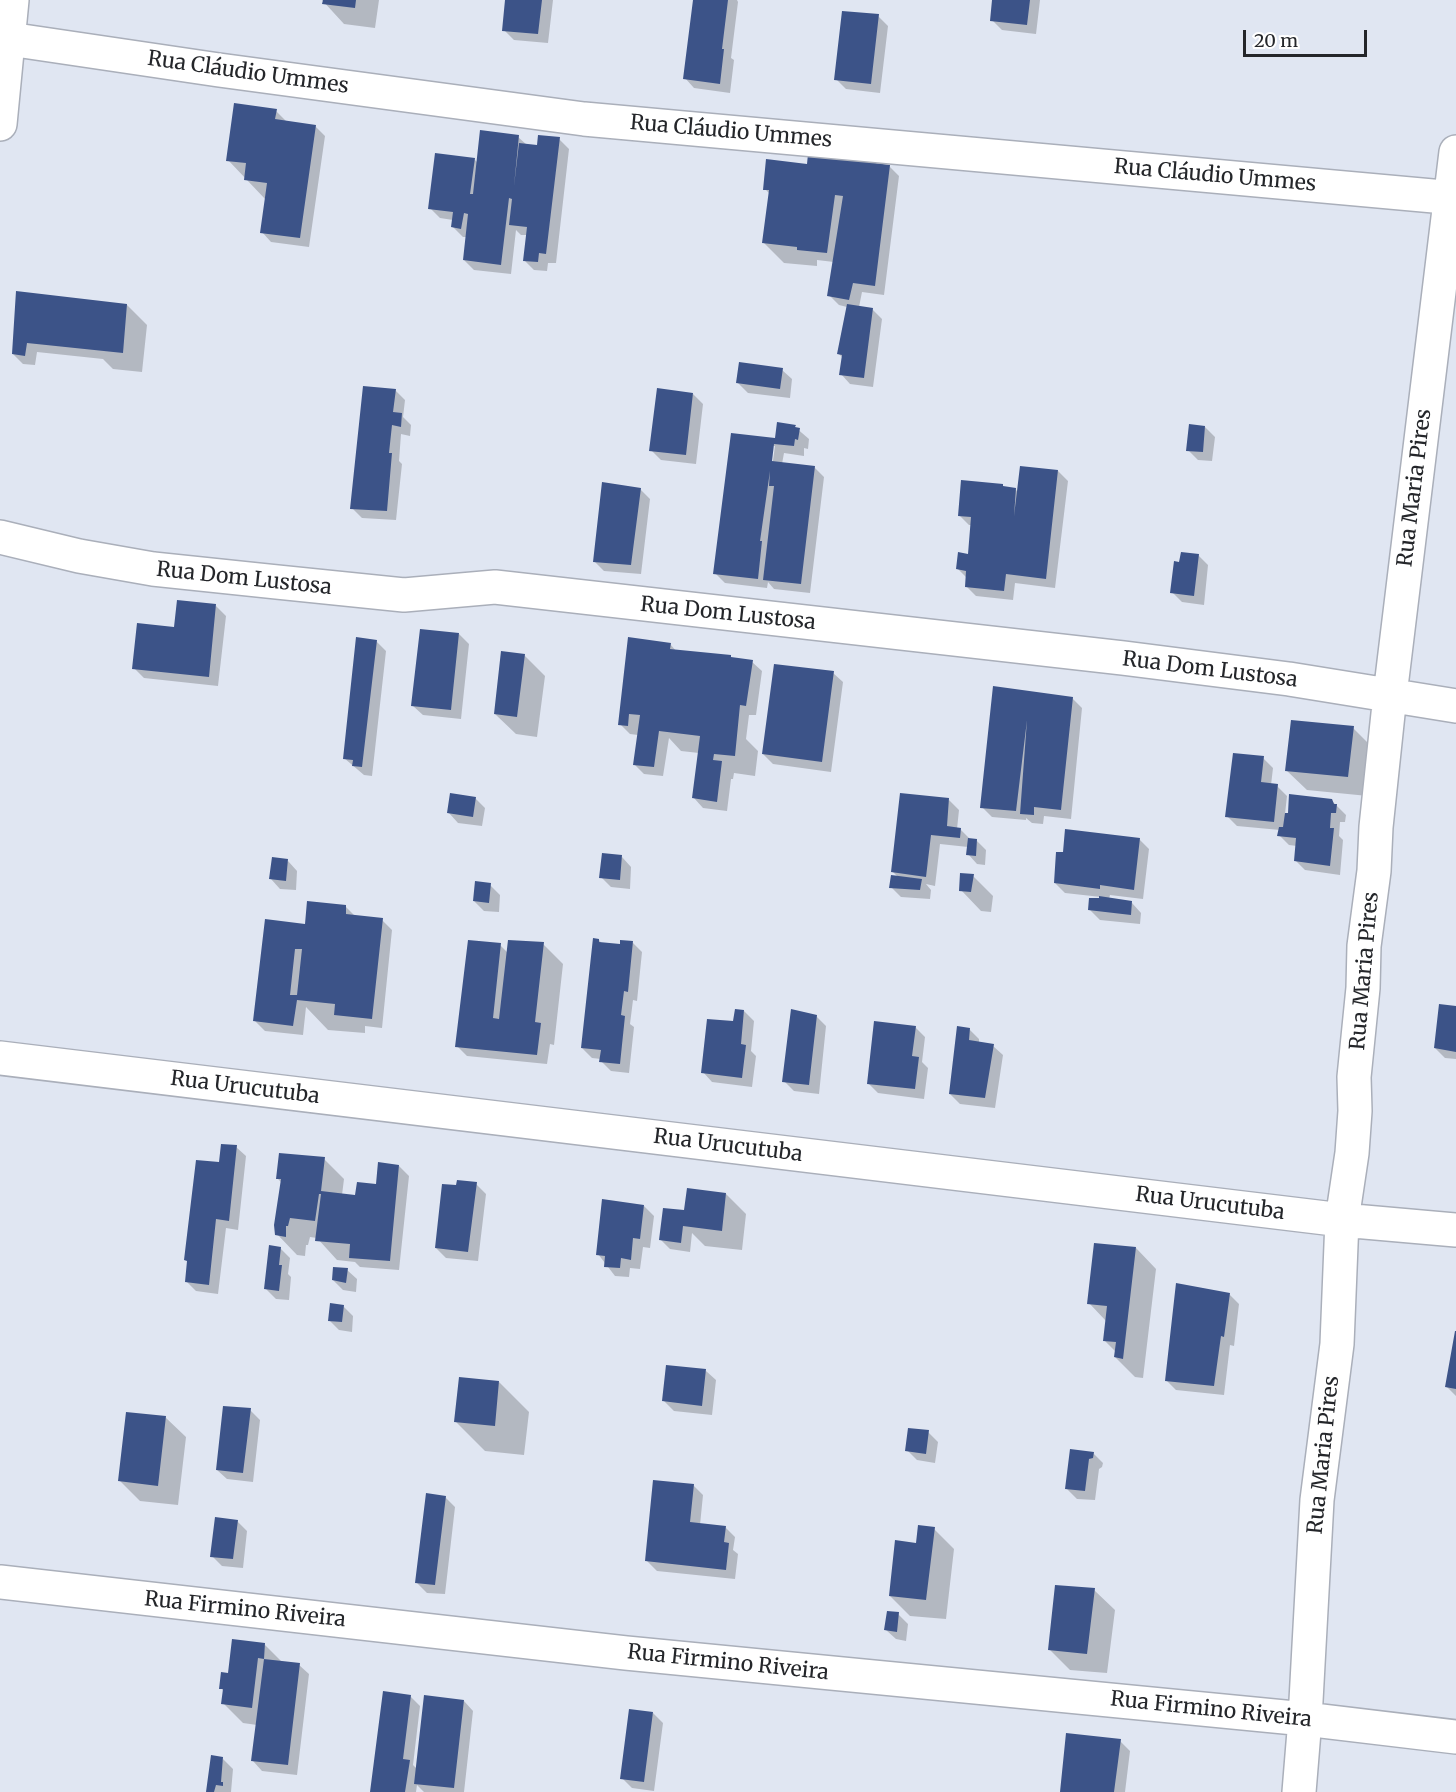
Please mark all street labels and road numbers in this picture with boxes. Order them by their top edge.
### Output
street label: Rua Cláudio Ummes [146,46,350,100]
street label: Rua Cláudio Ummes [629,111,833,153]
street label: Rua Cláudio Ummes [1113,155,1317,197]
street label: Rua Maria Pires [1393,408,1437,568]
street label: Rua Dom Lustosa [155,557,333,601]
street label: Rua Dom Lustosa [639,592,817,636]
street label: Rua Dom Lustosa [1121,647,1299,693]
street label: Rua Maria Pires [1346,891,1384,1051]
street label: Rua Urucutuba [169,1066,321,1110]
street label: Rua Urucutuba [652,1124,804,1168]
street label: Rua Urucutuba [1134,1182,1286,1226]
street label: Rua Maria Pires [1303,1375,1345,1535]
street label: Rua Firmino Riveira [143,1587,347,1633]
street label: Rua Firmino Riveira [626,1640,830,1686]
street label: Rua Firmino Riveira [1109,1687,1313,1733]

